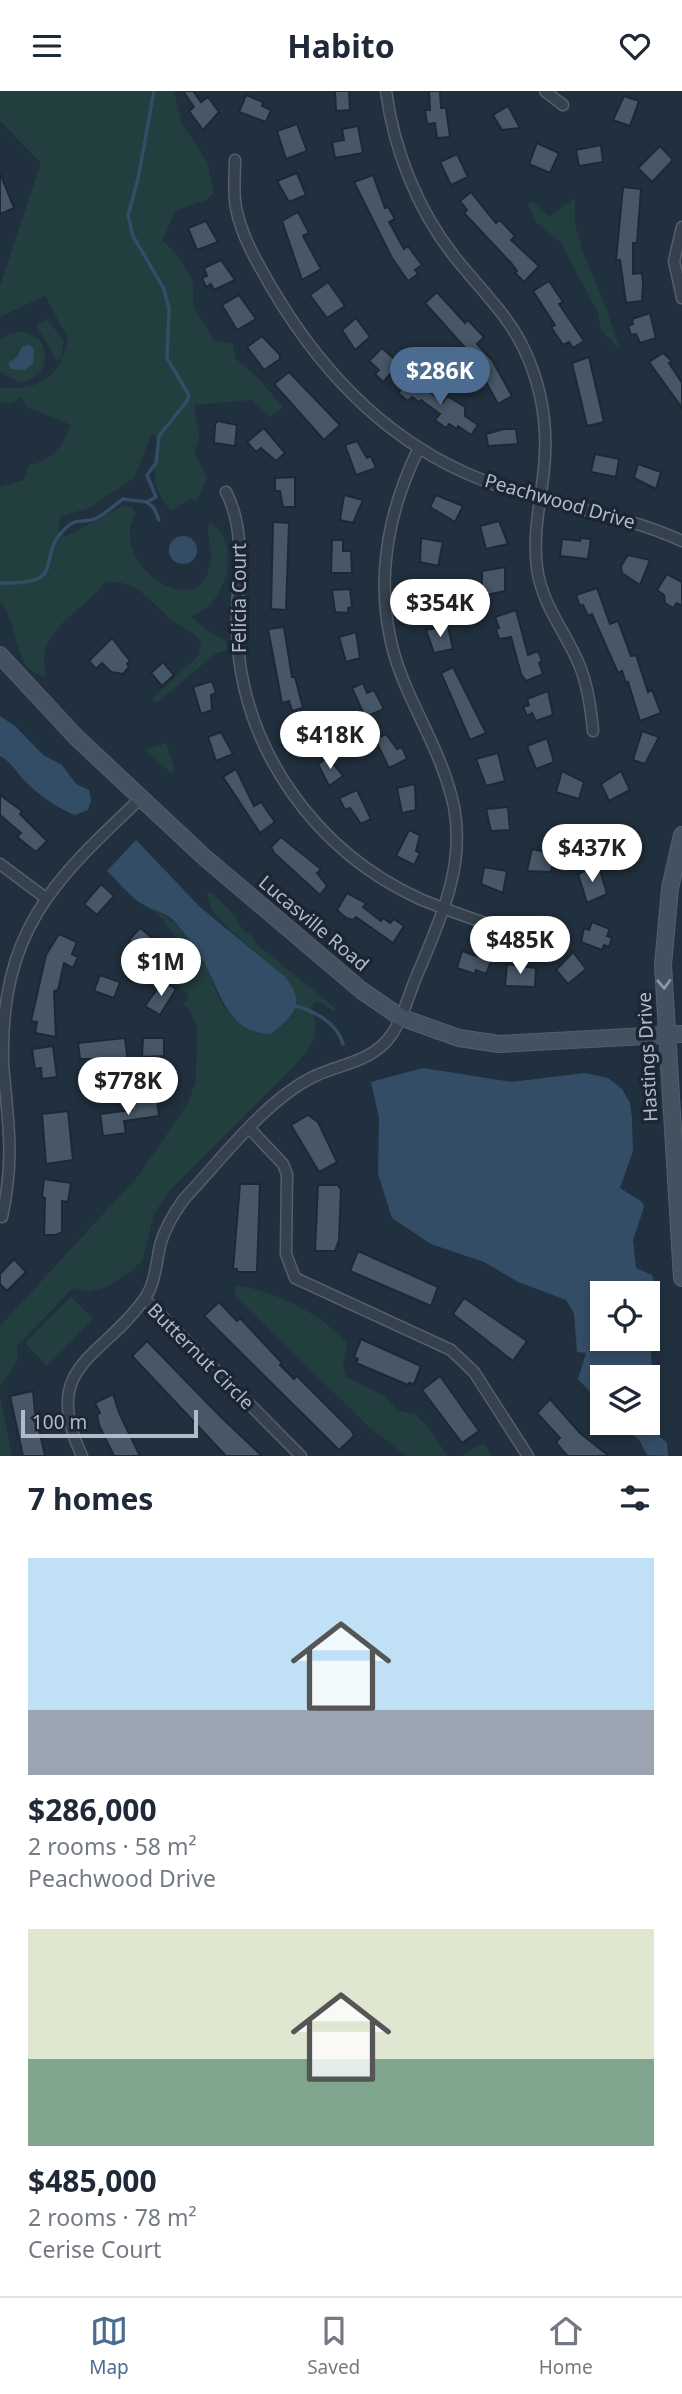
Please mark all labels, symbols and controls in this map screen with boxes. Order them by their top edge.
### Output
text: Habito [287,24,395,67]
icon: menu [28,27,66,65]
icon: heart [616,27,654,65]
pin: $286K [391,347,489,407]
text: $286K [406,354,474,386]
street label: Peachwood Drive [482,467,638,535]
street label: Felicia Court [226,543,252,653]
pin: $354K [391,580,489,639]
text: $354K [406,586,474,618]
pin: $418K [281,711,379,771]
text: $418K [296,718,364,750]
pin: $437K [543,825,641,884]
text: $437K [558,831,626,863]
street label: Lucasville Road [253,869,375,977]
pin: $485K [471,917,569,976]
text: $485K [486,923,554,955]
pin: $1M [127,939,195,998]
text: $1M [137,945,185,977]
one-way arrow [656,978,671,989]
street label: Hastings Drive [631,991,663,1123]
pin: $778K [79,1058,177,1117]
text: $778K [94,1064,162,1096]
map controls [590,1281,660,1435]
button: locate [590,1281,660,1351]
street label: Butternut Circle [142,1297,260,1415]
button: layers [590,1365,660,1435]
scale bar [21,1407,198,1439]
text: 100 m [32,1409,87,1435]
text: 7 homes [28,1478,153,1519]
icon: filters [616,1479,654,1517]
icon: home [278,1603,404,1729]
text: $286,000 [28,1789,157,1830]
text: 2 rooms · 58 m² [28,1830,197,1862]
text: Peachwood Drive [28,1862,216,1894]
icon: home [278,1974,404,2100]
text: $485,000 [28,2160,157,2201]
text: 2 rooms · 78 m² [28,2201,197,2233]
text: Cerise Court [28,2233,161,2265]
tab: Map [89,2312,129,2380]
tab: Saved [307,2312,360,2380]
tab: Home [539,2312,593,2380]

